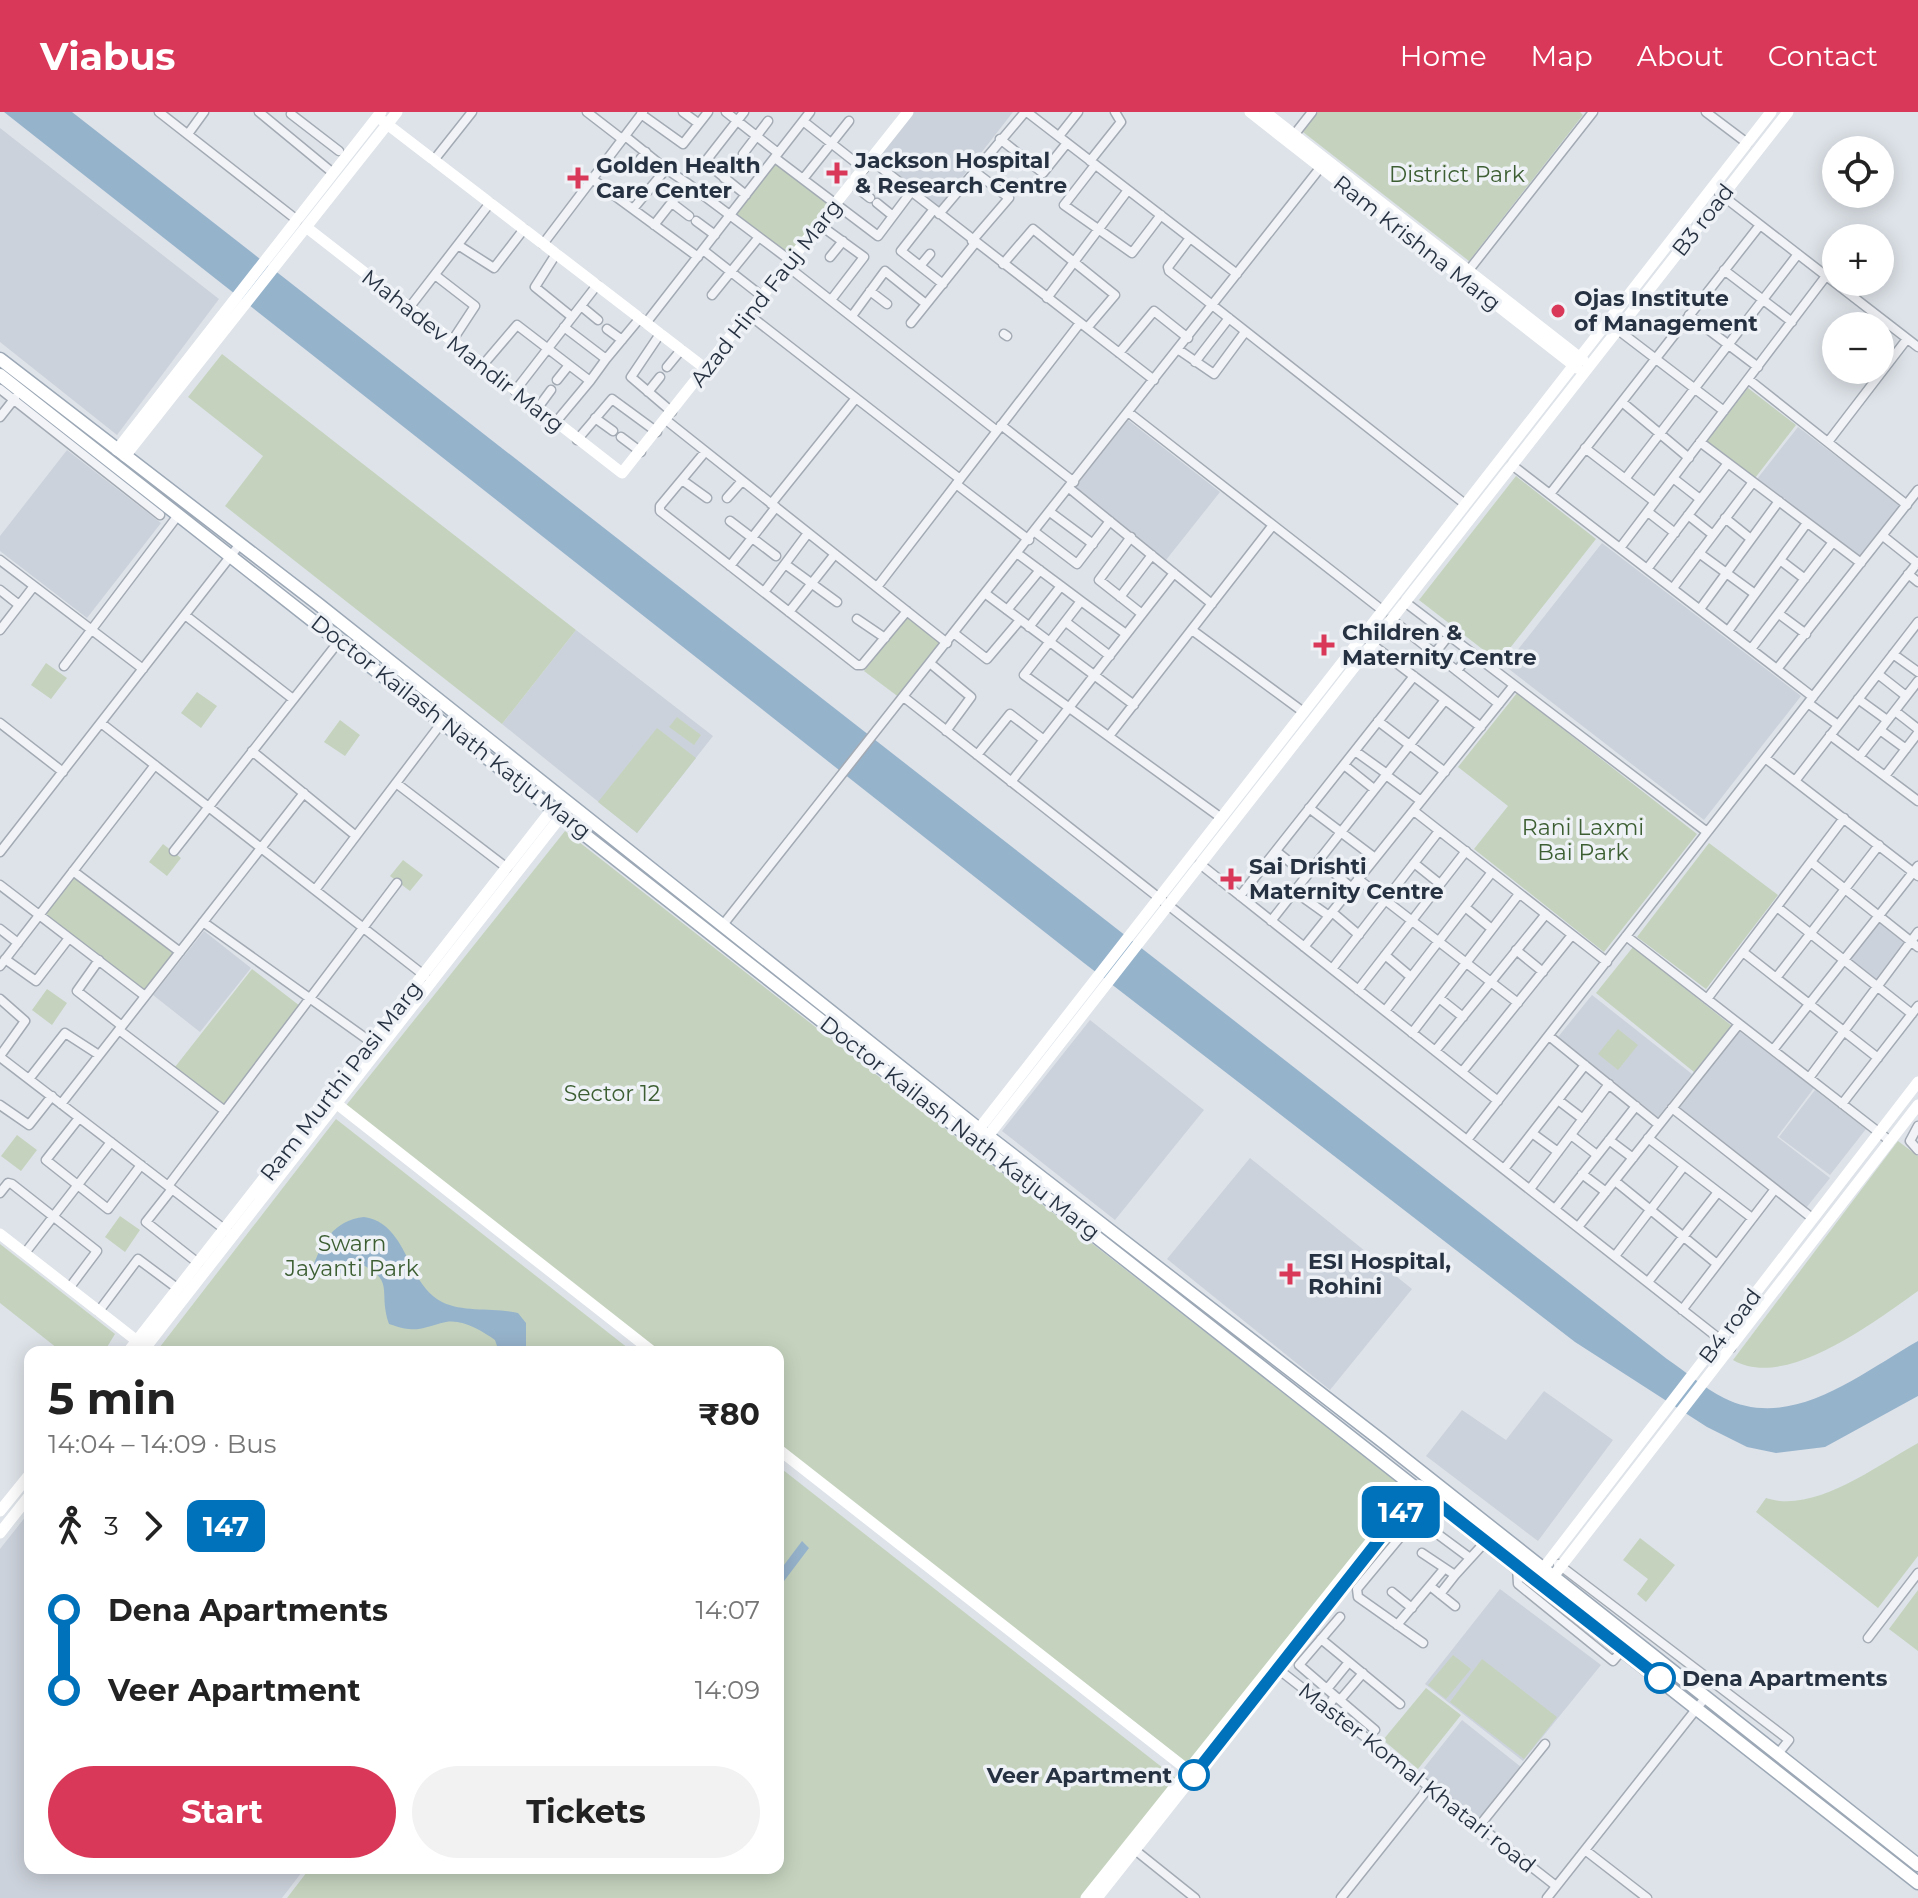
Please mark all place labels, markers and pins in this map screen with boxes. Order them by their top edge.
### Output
place label: Jackson Hospital & Research Centre [854,147,1067,199]
place label: Golden Health Care Center [596,152,761,204]
marker: Jackson Hospital & Research Centre [826,162,848,184]
marker: Golden Health Care Center [567,167,589,189]
place label: Ojas Institute of Management [1574,285,1758,337]
marker: Ojas Institute of Management [1549,302,1567,320]
place label: Children & Maternity Centre [1342,619,1537,671]
marker: Children & Maternity Centre [1313,634,1335,656]
place label: Sai Drishti Maternity Centre [1249,853,1444,905]
marker: Sai Drishti Maternity Centre [1220,868,1242,890]
place label: ESI Hospital, Rohini [1308,1248,1451,1300]
marker: ESI Hospital, Rohini [1279,1263,1301,1285]
marker: Dena Apartments [1645,1663,1675,1693]
place label: Dena Apartments [1682,1665,1888,1692]
marker: Veer Apartment [1179,1760,1209,1790]
place label: Veer Apartment [986,1762,1172,1789]

